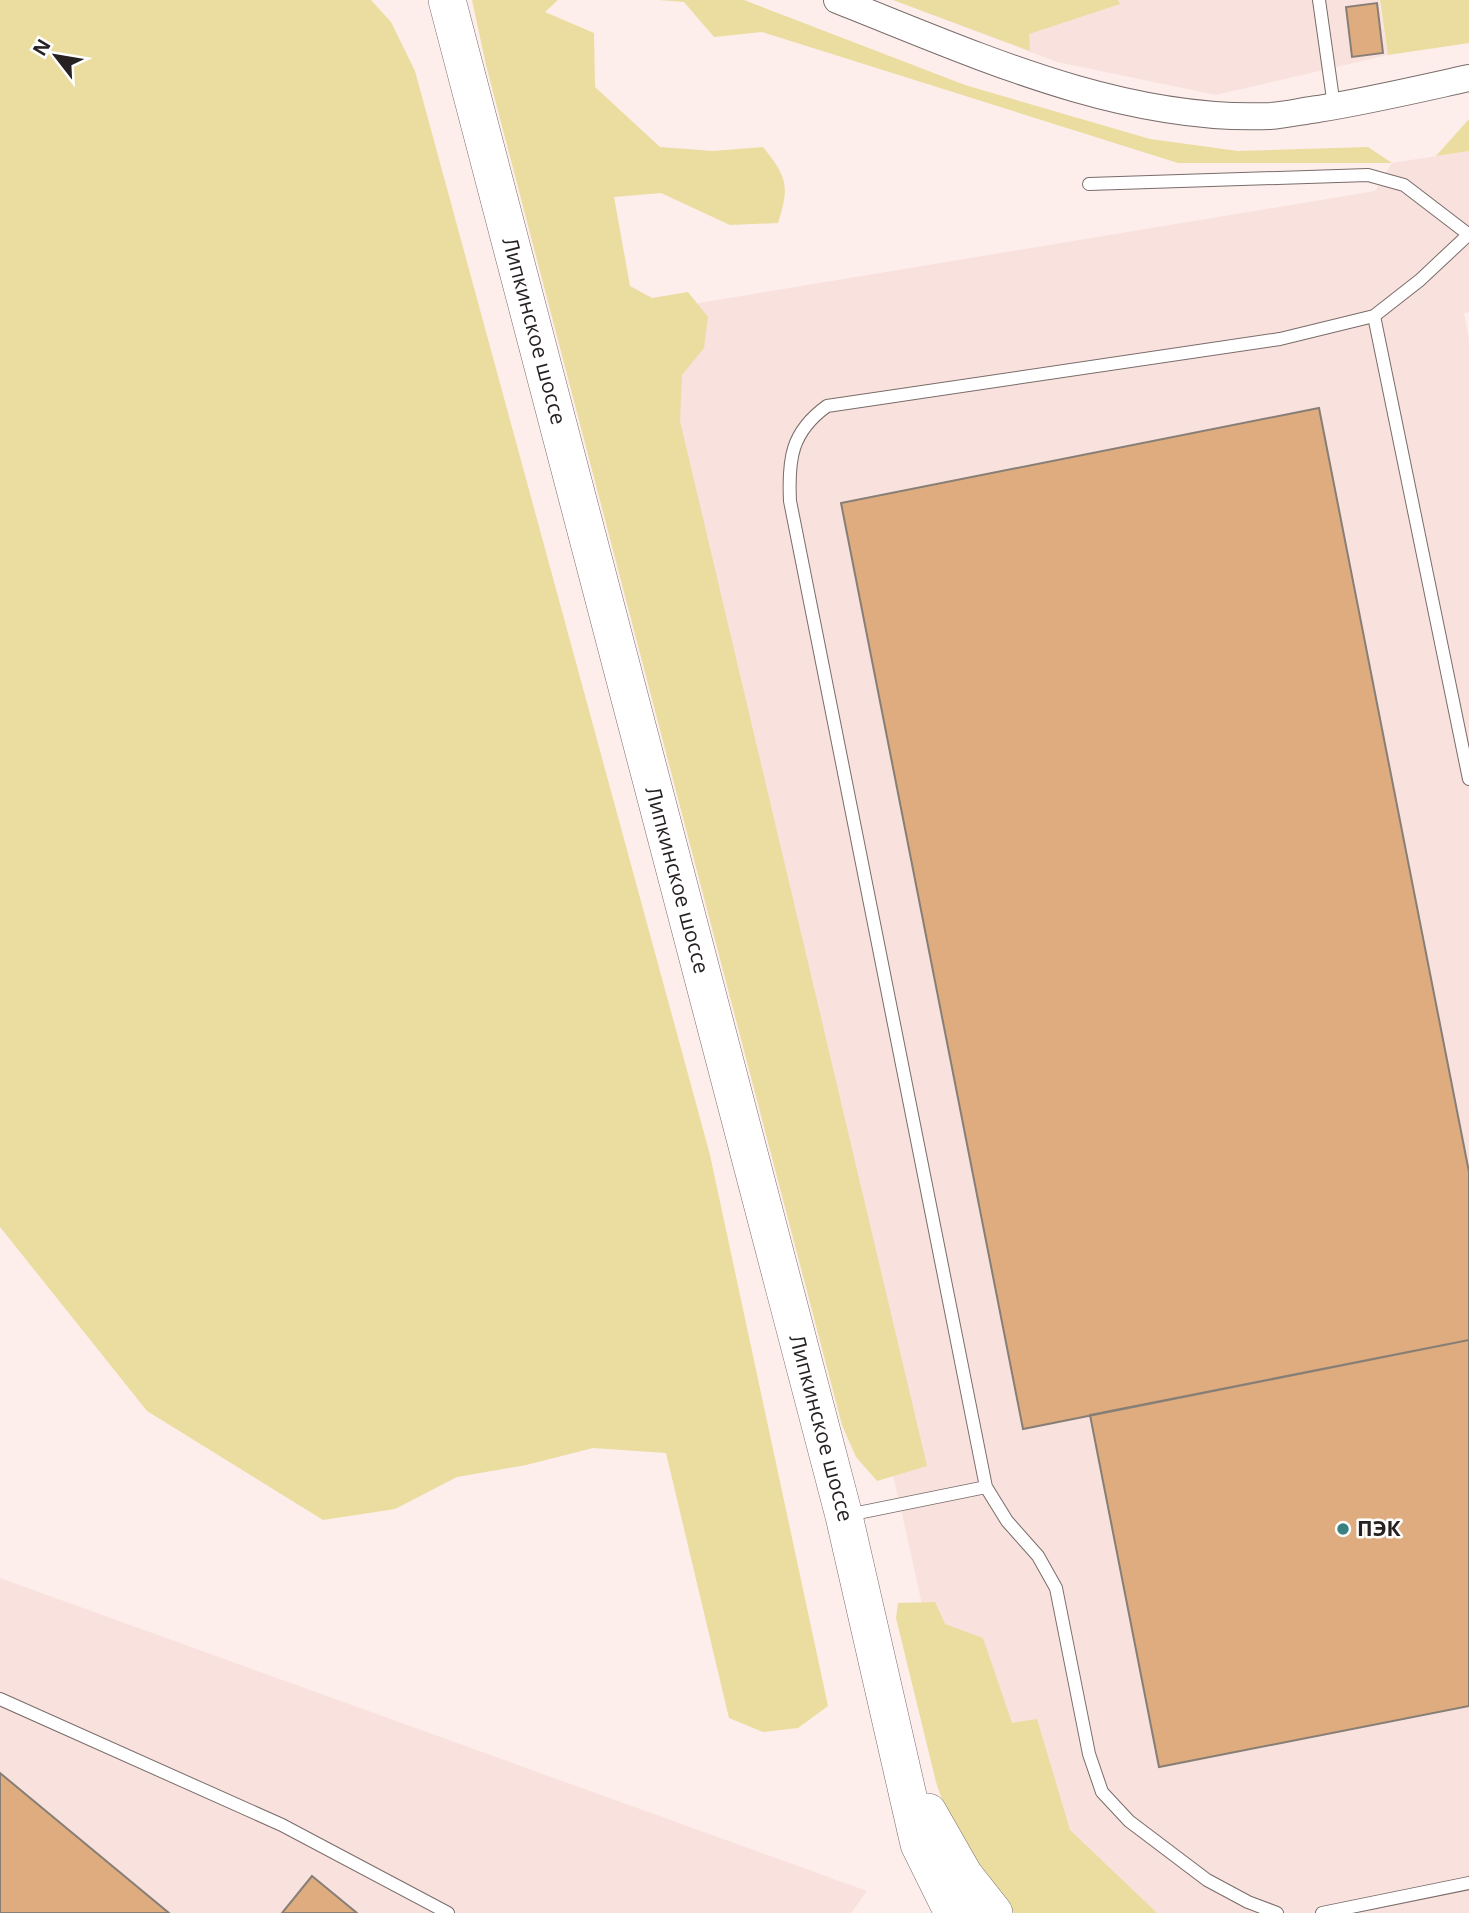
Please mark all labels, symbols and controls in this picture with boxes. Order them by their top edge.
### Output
north arrow [21,21,91,91]
text: N [26,34,57,61]
street label: Липкинское шоссе [497,234,573,427]
street label: Липкинское шоссе [640,783,716,976]
street label: Липкинское шоссе [784,1331,860,1524]
place label: ПЭК [1357,1514,1402,1542]
marker: ПЭК [1335,1521,1351,1537]

